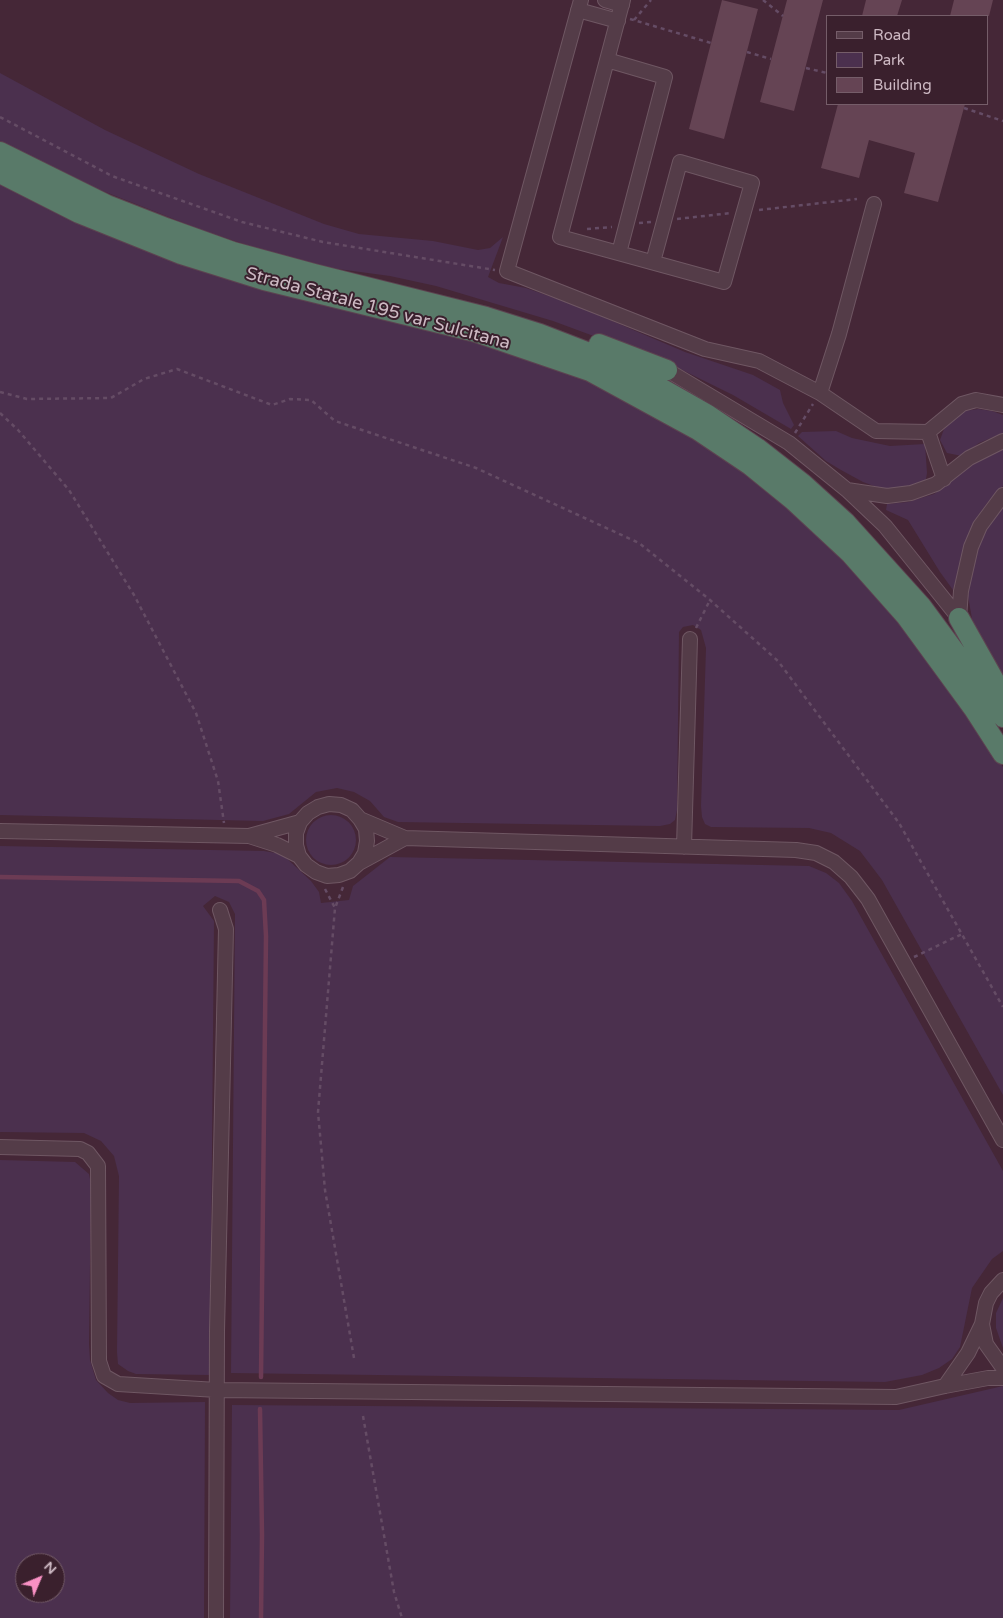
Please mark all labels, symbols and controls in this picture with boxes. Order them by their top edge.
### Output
legend [826,15,988,105]
text: Road [873,26,911,44]
text: Park [873,51,905,69]
text: Building [873,76,932,94]
street label: Strada Statale 195 var Sulcitana [243,263,513,355]
north arrow [15,1553,65,1603]
text: N [40,1558,60,1578]

